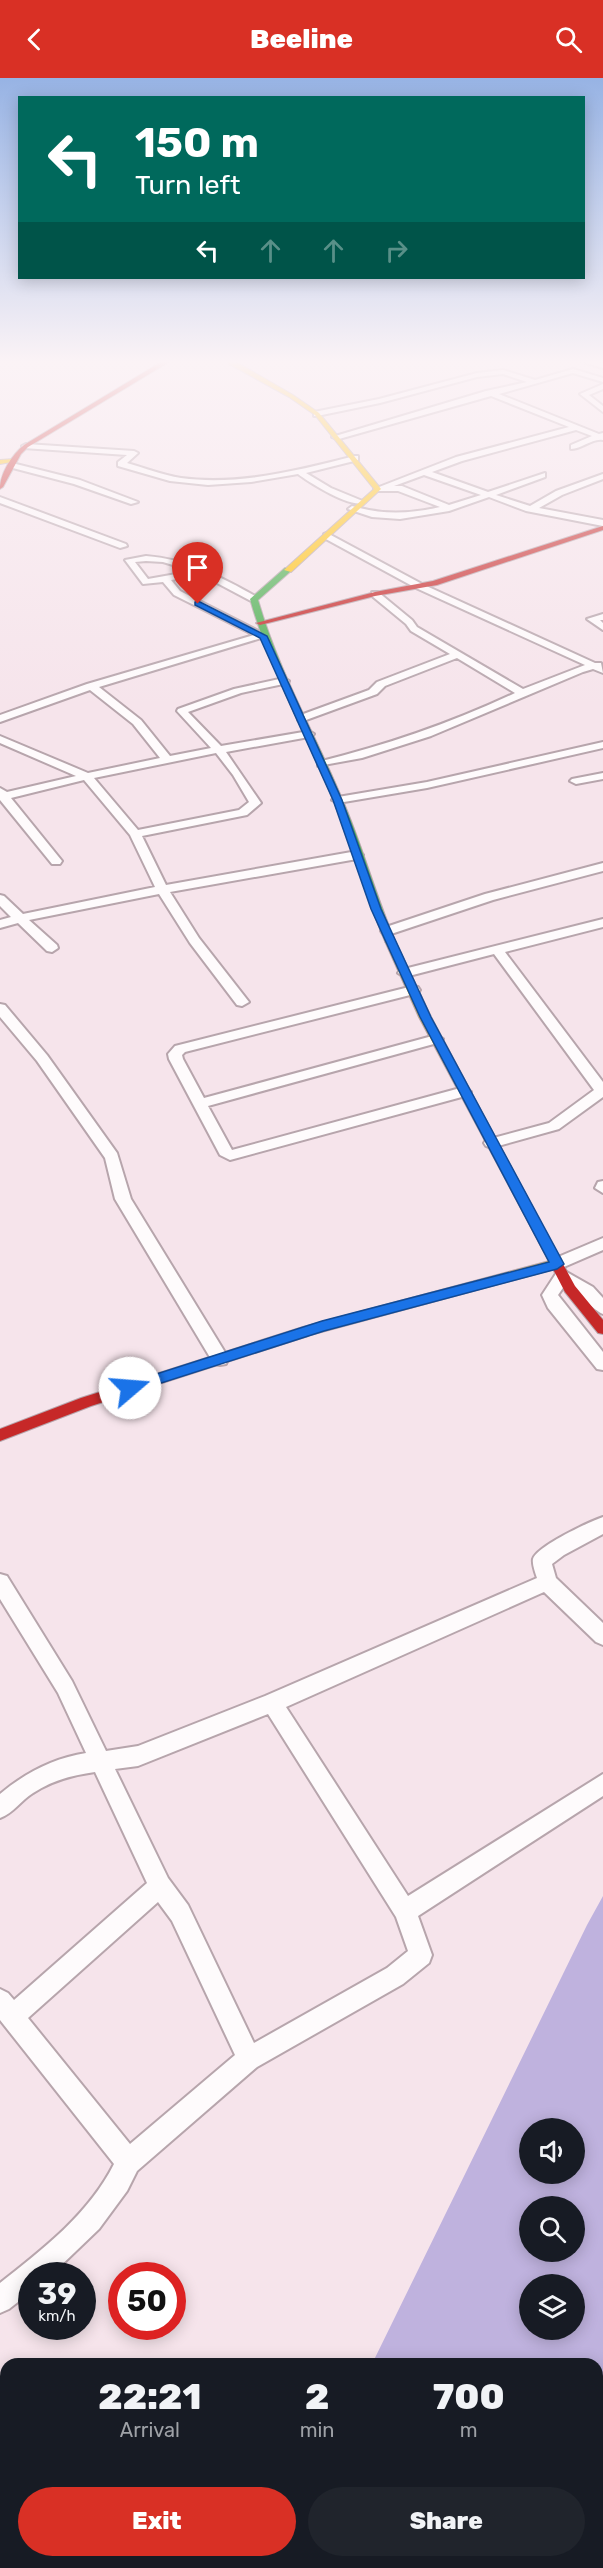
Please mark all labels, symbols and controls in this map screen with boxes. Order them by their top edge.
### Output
icon: back [18,23,51,56]
text: Beeline [250,23,353,55]
icon: search [552,23,585,56]
text: 150 m [135,118,259,168]
icon: left [36,120,114,198]
text: Turn left [135,169,240,201]
icon: left [191,234,224,267]
icon: ahead [254,234,287,267]
icon: ahead [317,234,350,267]
icon: right [380,234,413,267]
pin [172,542,223,604]
icon: arrive [181,551,214,584]
position arrow [98,1356,162,1420]
map controls [519,2118,585,2340]
button: sound [519,2118,585,2184]
button: search [519,2196,585,2262]
speed limit sign: 50 [108,2262,186,2340]
button: layers [519,2274,585,2340]
text: 39 [38,2276,77,2312]
text: km/h [38,2307,76,2325]
text: 22:21 [98,2375,201,2418]
text: 2 [305,2375,329,2418]
text: 700 [433,2375,505,2418]
text: Arrival [120,2418,180,2442]
text: min [300,2418,334,2442]
text: m [460,2418,478,2442]
button: Exit [18,2487,296,2556]
button: Share [308,2487,585,2556]

